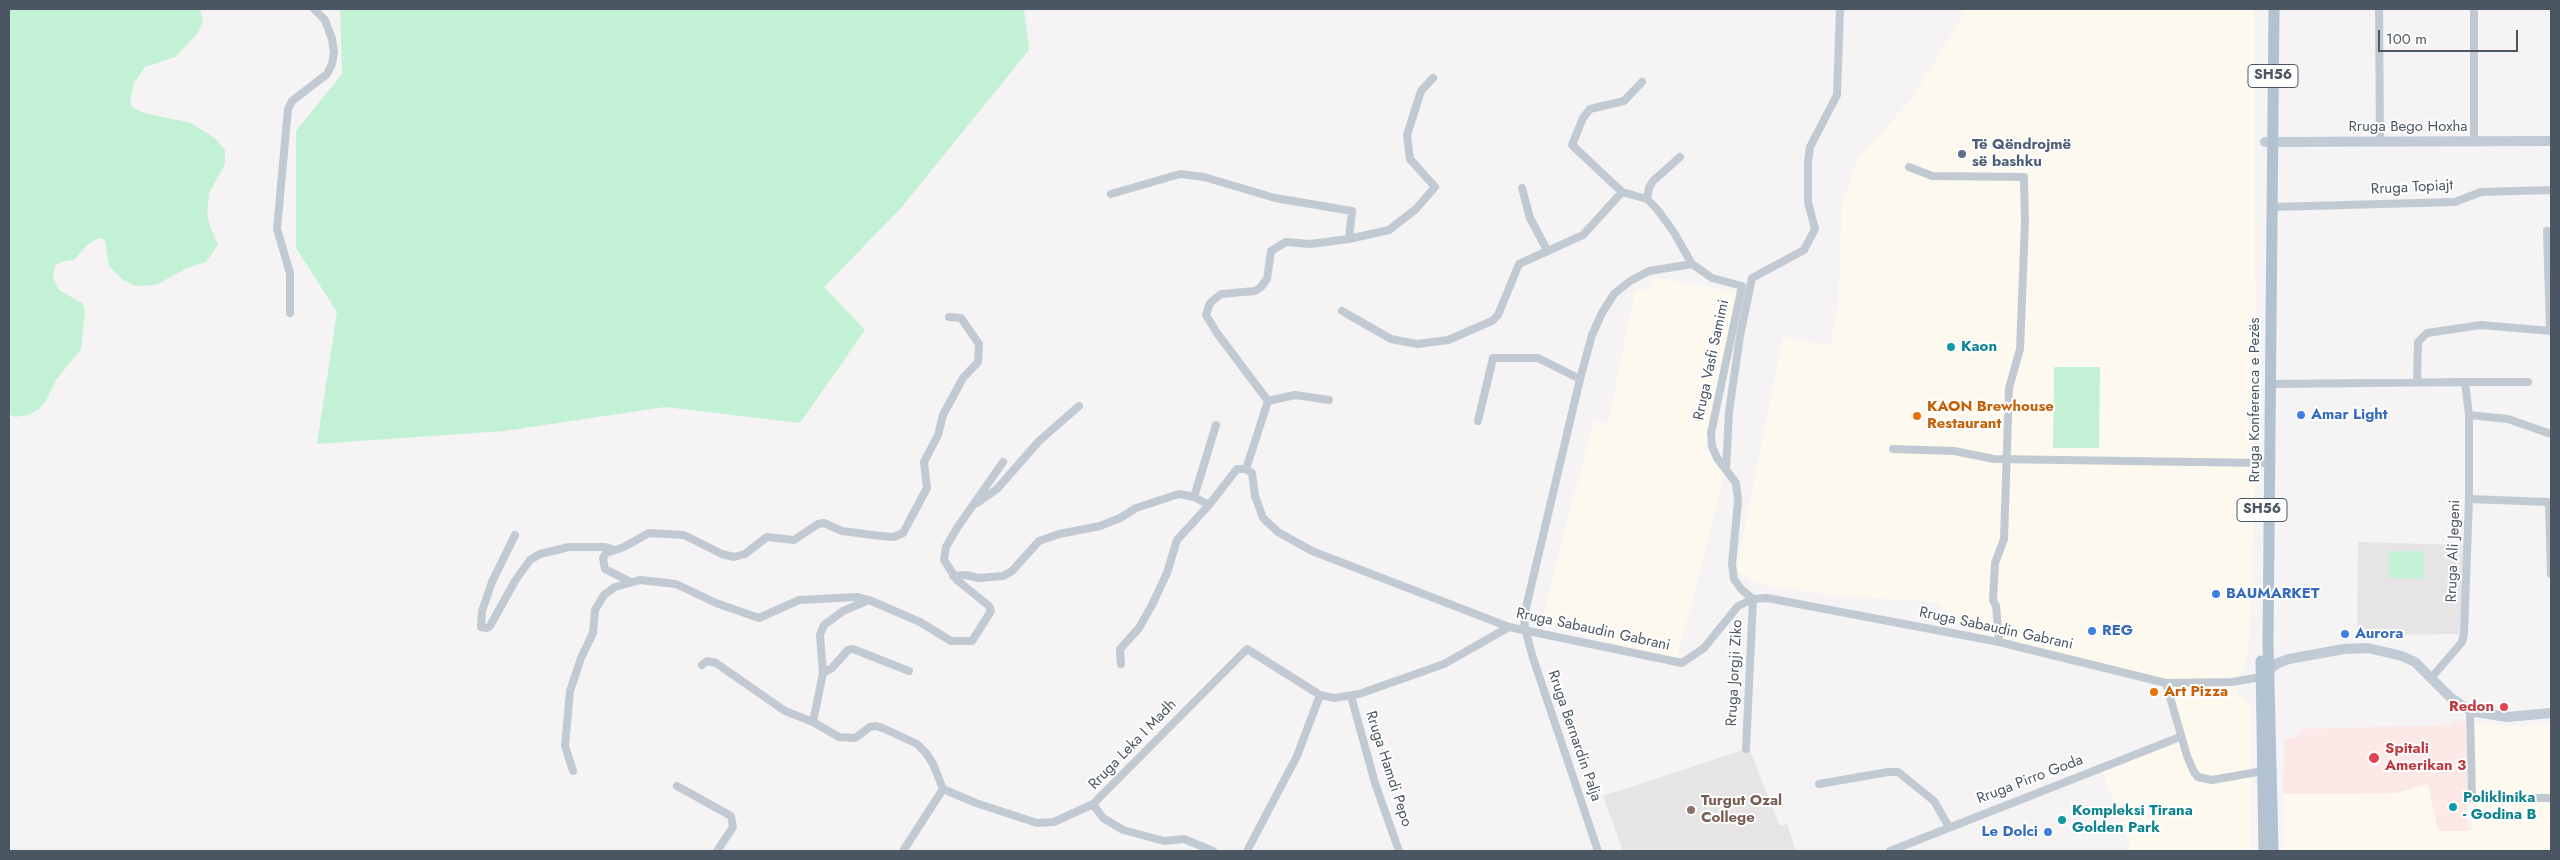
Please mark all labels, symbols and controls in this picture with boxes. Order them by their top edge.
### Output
scale bar [2380,20,2520,52]
text: 100 m [2386,28,2427,50]
road number: SH56 [2248,64,2298,88]
street label: Rruga Bego Hoxha [2348,118,2468,136]
place label: Të Qëndrojmë së bashku [1972,136,2071,171]
marker: Të Qëndrojmë së bashku [1956,148,1968,160]
street label: Rruga Topiajt [2370,177,2454,199]
street label: Rruga Vasfi Samimi [1690,298,1734,422]
street label: Rruga Konferenca e Pezës [2246,317,2264,483]
place label: Kaon [1961,338,1997,356]
marker: Kaon [1945,341,1957,353]
place label: KAON Brewhouse Restaurant [1927,398,2054,433]
place label: Amar Light [2311,406,2388,424]
marker: Amar Light [2295,409,2307,421]
marker: KAON Brewhouse Restaurant [1911,410,1923,422]
road number: SH56 [2237,498,2287,522]
street label: Rruga Ali Jegeni [2443,499,2465,603]
place label: BAUMARKET [2226,585,2319,603]
marker: BAUMARKET [2210,588,2222,600]
street label: Rruga Sabaudin Gabrani [1917,604,2075,654]
street label: Rruga Sabaudin Gabrani [1514,605,1672,655]
street label: Rruga Jorgji Ziko [1723,619,1747,727]
place label: REG [2102,622,2133,640]
marker: REG [2086,625,2098,637]
place label: Aurora [2355,625,2403,643]
marker: Aurora [2339,628,2351,640]
street label: Rruga Bernardin Palja [1543,668,1605,804]
place label: Art Pizza [2164,683,2228,701]
marker: Art Pizza [2148,686,2160,698]
street label: Rruga Leka I Madh [1085,696,1181,794]
place label: Redon [2449,698,2494,716]
marker: Redon [2498,701,2510,713]
street label: Rruga Hamdi Pepo [1361,709,1415,829]
place label: Spitali Amerikan 3 [2385,740,2466,775]
marker: Spitali Amerikan 3 [2367,751,2381,765]
street label: Rruga Pirro Goda [1974,752,2086,808]
place label: Poliklinika - Godina B [2463,789,2536,824]
place label: Turgut Ozal College [1701,792,1782,827]
marker: Poliklinika - Godina B [2447,801,2459,813]
place label: Kompleksi Tirana Golden Park [2072,802,2193,837]
marker: Turgut Ozal College [1685,804,1697,816]
marker: Kompleksi Tirana Golden Park [2056,814,2068,826]
place label: Le Dolci [1982,823,2038,841]
marker: Le Dolci [2042,826,2054,838]

